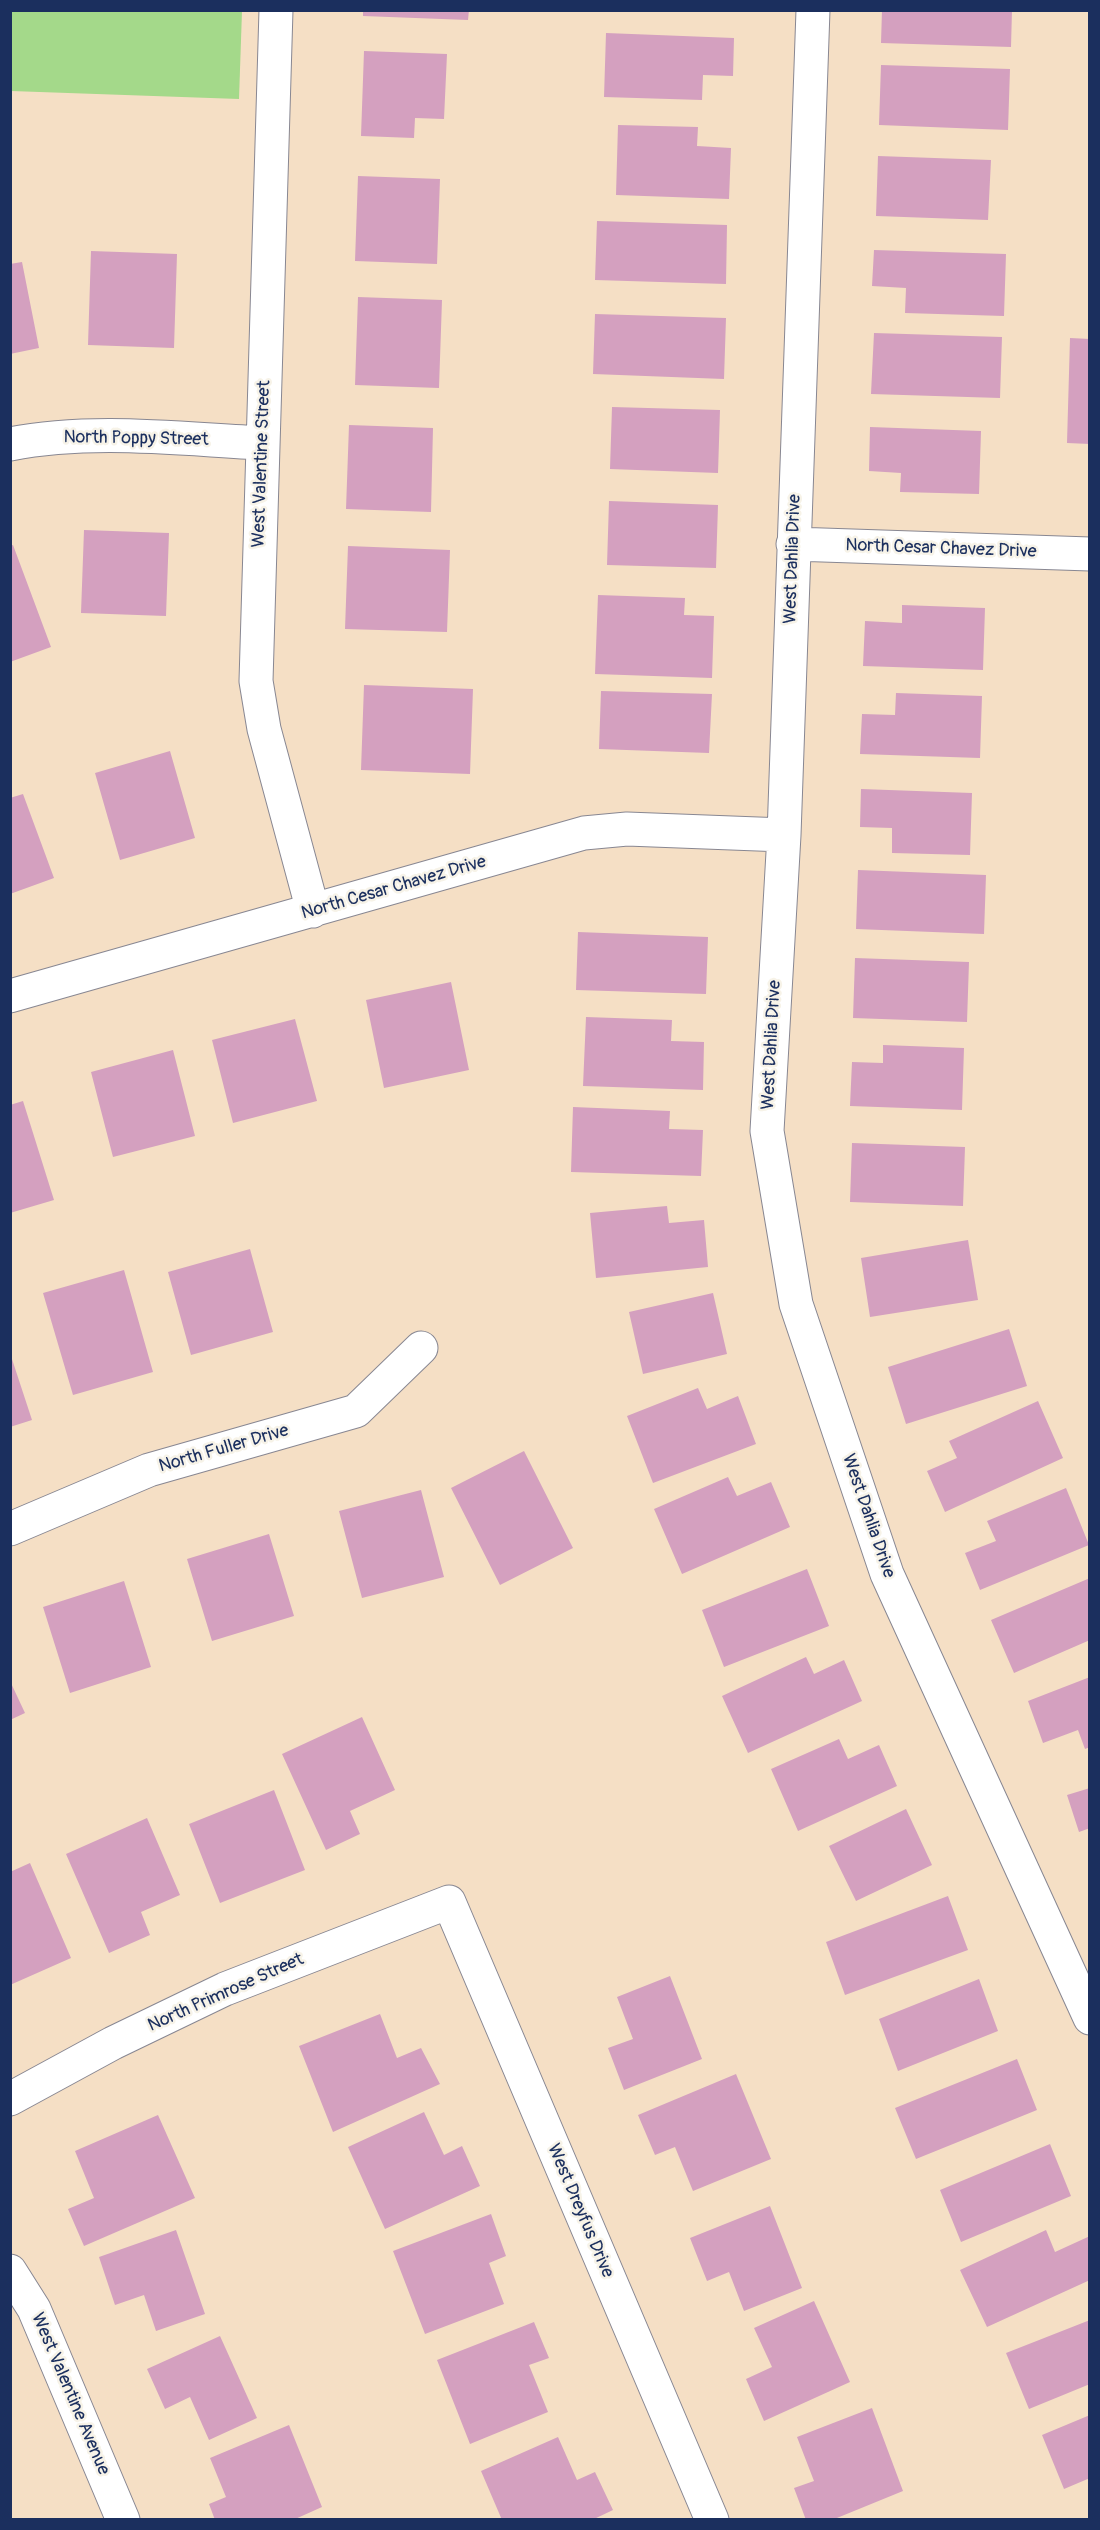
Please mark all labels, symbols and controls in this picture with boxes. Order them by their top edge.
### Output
street label: West Valentine Street [248,380,276,548]
street label: North Poppy Street [63,427,209,451]
street label: West Dahlia Drive [780,494,806,624]
street label: North Cesar Chavez Drive [845,535,1037,563]
street label: North Cesar Chavez Drive [299,851,489,925]
street label: West Dahlia Drive [758,980,786,1110]
street label: North Fuller Drive [157,1420,291,1478]
street label: West Dahlia Drive [837,1451,899,1581]
street label: North Primrose Street [145,1949,307,2037]
street label: West Dreyfus Drive [542,2141,618,2281]
street label: West Valentine Avenue [26,2310,114,2478]

